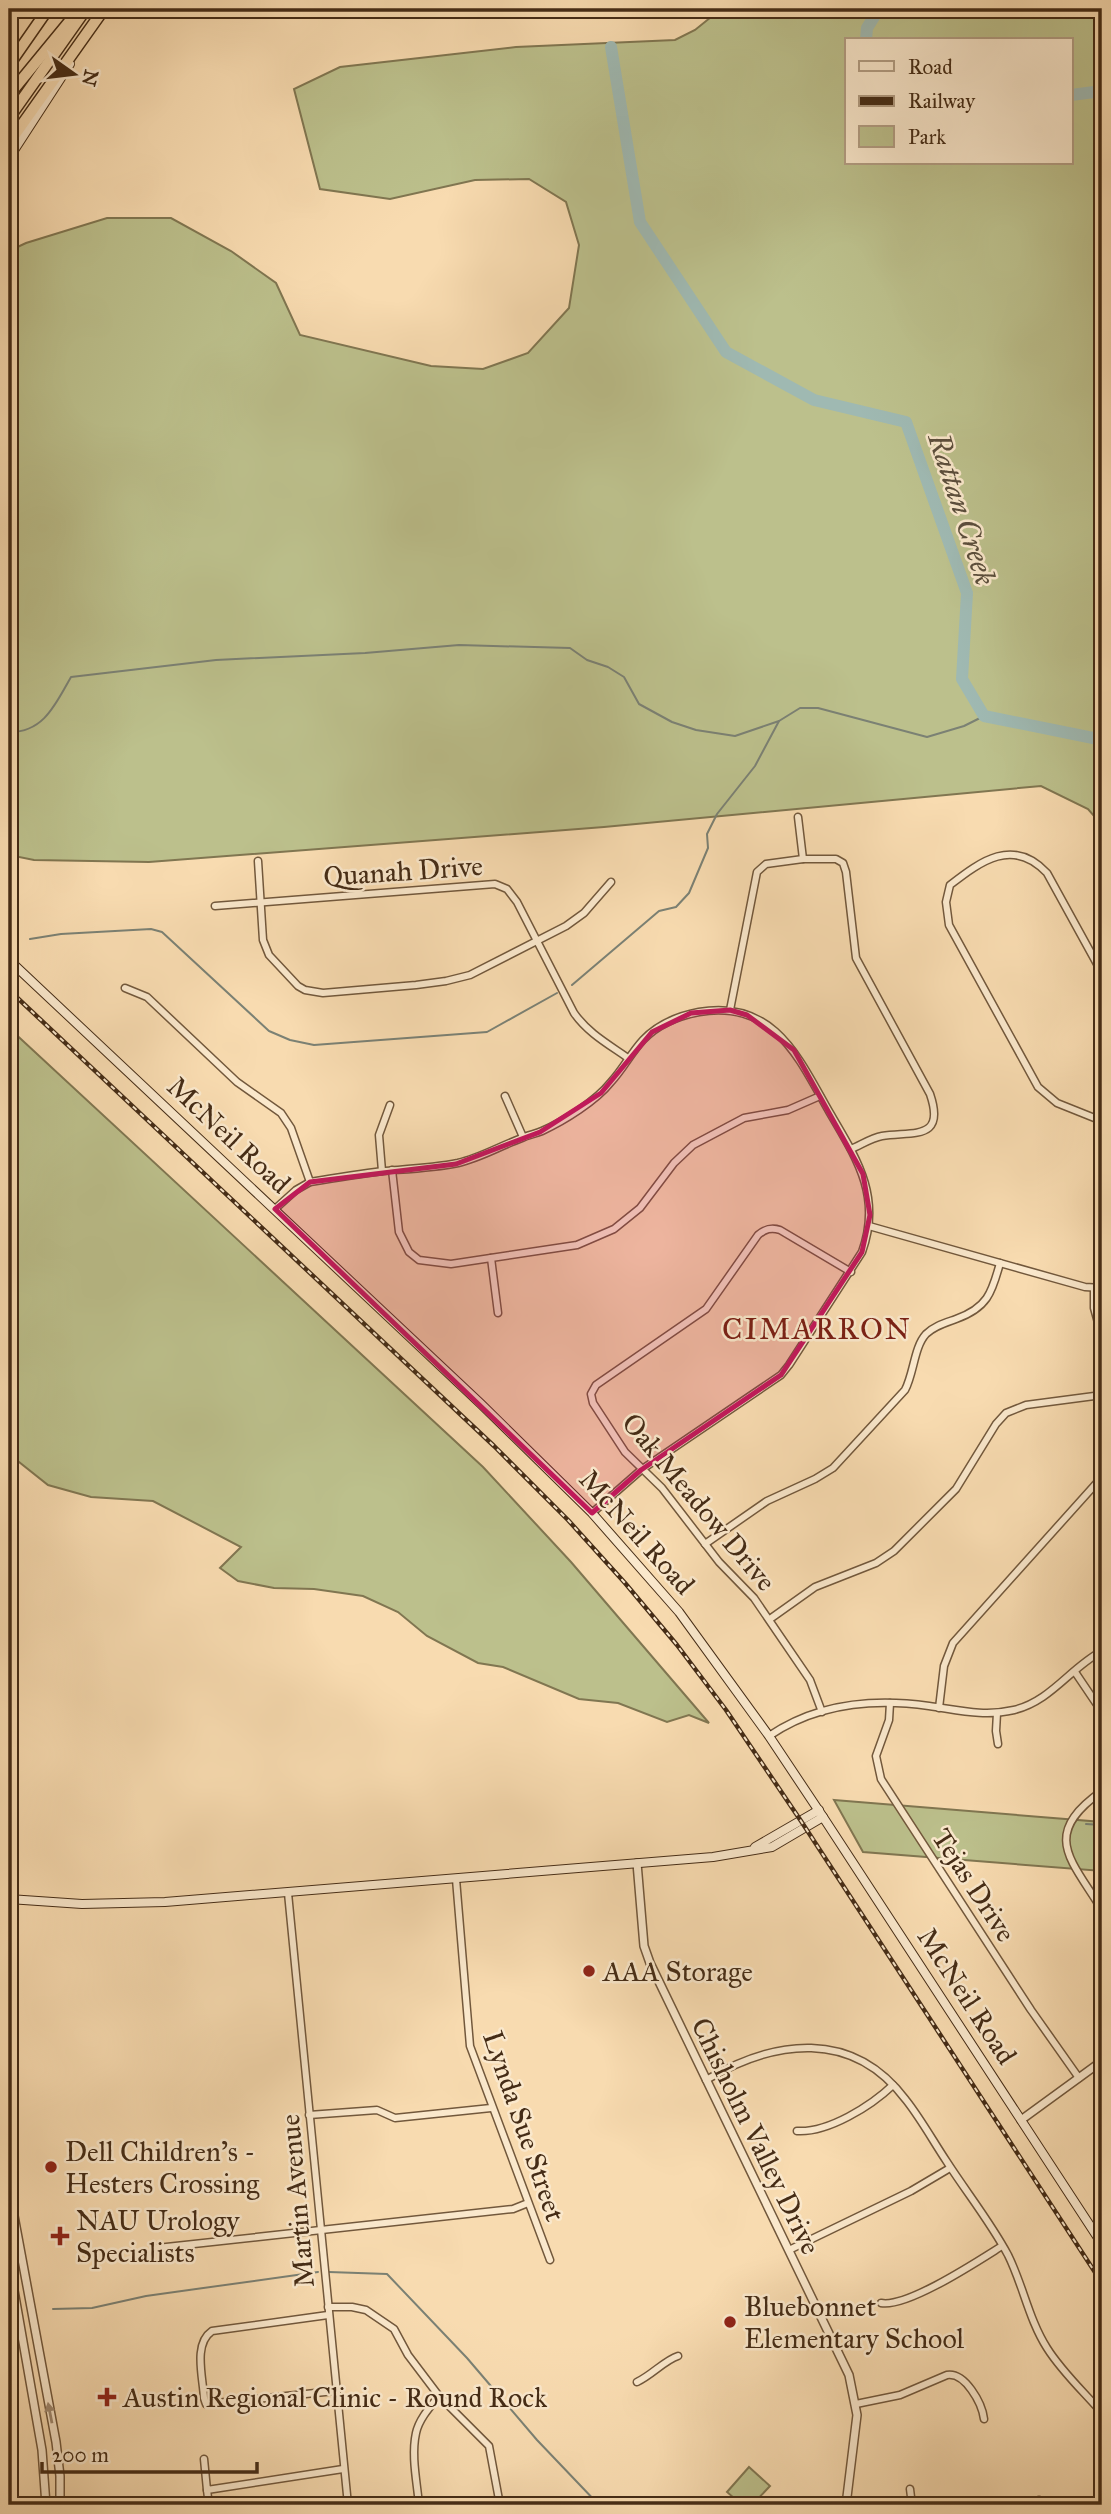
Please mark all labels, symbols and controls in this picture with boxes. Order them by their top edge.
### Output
north arrow [38,38,108,108]
legend [845,38,1072,164]
text: Road [908,54,953,80]
text: N [77,67,103,89]
text: Railway [908,88,976,114]
text: Park [908,124,946,150]
water label: Rattan Creek [920,427,1004,590]
street label: Quanah Drive [322,848,484,894]
street label: McNeil Road [160,1069,298,1201]
district label: CIMARRON [722,1311,912,1347]
street label: Oak Meadow Drive [614,1406,784,1598]
street label: McNeil Road [572,1462,702,1602]
street label: Tejas Drive [924,1822,1024,1948]
street label: McNeil Road [910,1921,1024,2071]
place label: AAA Storage [602,1954,753,1989]
marker: AAA Storage [581,1963,597,1979]
street label: Chisholm Valley Drive [684,2012,828,2260]
street label: Lynda Sue Street [475,2026,573,2226]
street label: Martin Avenue [272,2113,322,2289]
place label: Dell Children's - Hesters Crossing [65,2134,260,2201]
marker: Dell Children's - Hesters Crossing [43,2159,59,2175]
place label: NAU Urology Specialists [76,2203,240,2270]
marker: NAU Urology Specialists [50,2226,70,2246]
place label: Bluebonnet Elementary School [744,2289,965,2356]
marker: Bluebonnet Elementary School [722,2314,738,2330]
place label: Austin Regional Clinic - Round Rock [122,2380,547,2415]
marker: Austin Regional Clinic - Round Rock [97,2387,117,2407]
one-way arrow [44,2402,55,2424]
scale bar [42,2430,257,2474]
text: 200 m [52,2442,109,2468]

